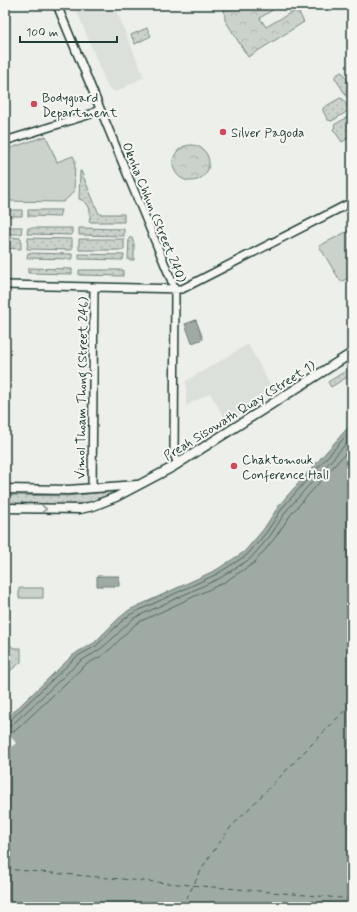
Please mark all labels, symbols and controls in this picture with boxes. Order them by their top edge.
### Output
scale bar [20,18,117,44]
text: 100 m [26,25,58,41]
place label: Bodyguard Department [42,90,118,122]
marker: Bodyguard Department [29,99,39,109]
place label: Silver Pagoda [231,125,304,143]
marker: Silver Pagoda [218,127,228,137]
street label: Oknha Chhun (Street 240) [118,140,190,286]
street label: Vimol Thoam Thong (Street 246) [72,296,95,479]
street label: Preah Sisowath Quay (Street 1) [161,357,319,465]
place label: Chaktomouk Conference Hall [242,452,329,484]
marker: Chaktomouk Conference Hall [229,461,239,471]
one-way arrow [41,505,47,513]

